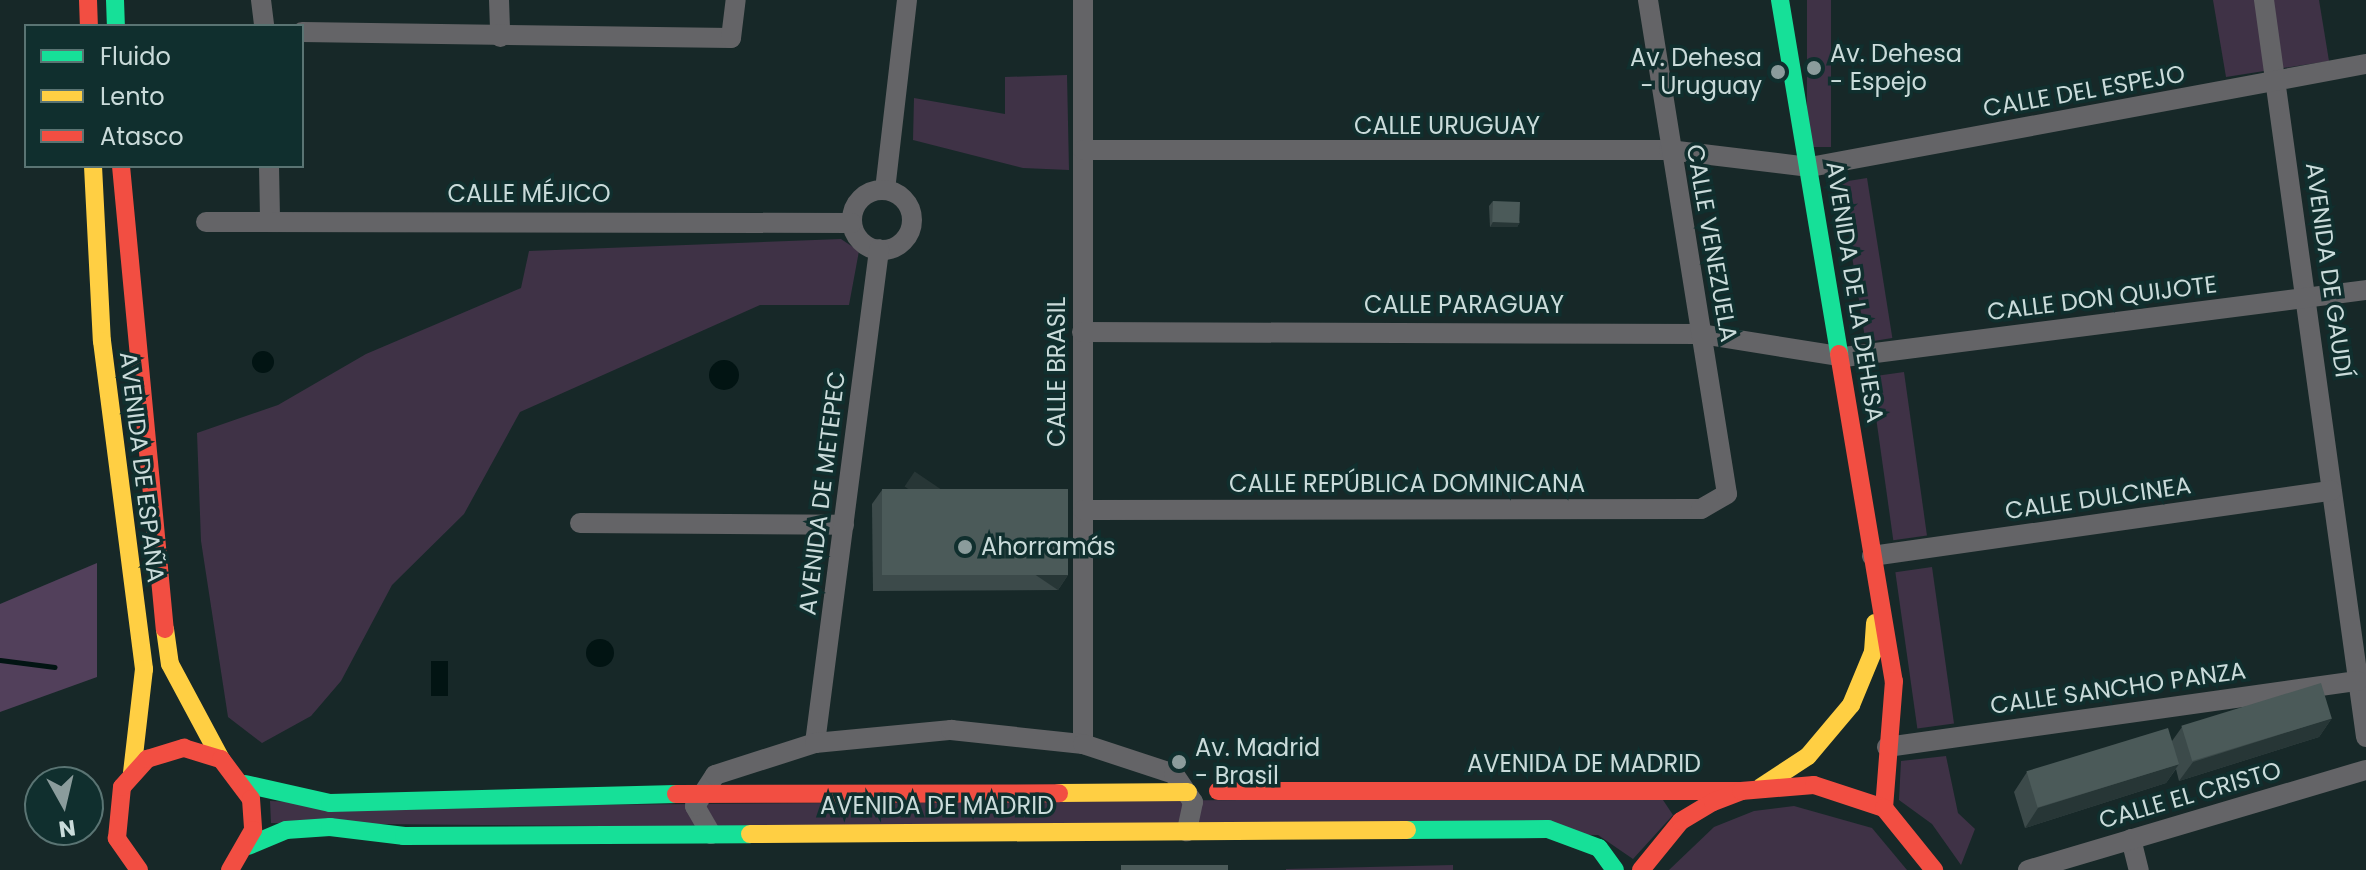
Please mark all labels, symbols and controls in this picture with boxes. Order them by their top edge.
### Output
legend [24,24,304,168]
text: Fluido [100,40,171,73]
place label: Av. Dehesa - Espejo [1830,40,1962,96]
place label: Av. Dehesa - Uruguay [1630,44,1762,100]
marker: Av. Dehesa - Espejo [1805,59,1823,77]
street label: CALLE DEL ESPEJO [1981,59,2187,123]
marker: Av. Dehesa - Uruguay [1769,63,1787,81]
text: Lento [100,80,165,113]
street label: CALLE URUGUAY [1354,112,1540,140]
text: Atasco [100,120,184,153]
street label: CALLE VENEZUELA [1680,142,1744,344]
street label: AVENIDA DE LA DEHESA [1820,159,1890,425]
street label: AVENIDA DE GAUDÍ [2300,161,2358,379]
street label: CALLE MÉJICO [447,180,611,208]
street label: CALLE DON QUIJOTE [1986,270,2218,326]
street label: CALLE PARAGUAY [1364,291,1564,319]
street label: CALLE BRASIL [1043,297,1071,447]
street label: AVENIDA DE ESPAÑA [114,350,170,584]
street label: AVENIDA DE METEPEC [793,369,851,617]
street label: CALLE REPÚBLICA DOMINICANA [1229,470,1585,498]
street label: CALLE DULCINEA [2003,471,2193,525]
place label: Ahorramás [981,533,1115,561]
marker: Ahorramás [956,538,974,556]
street label: CALLE SANCHO PANZA [1988,656,2248,720]
place label: Av. Madrid - Brasil [1195,734,1320,790]
street label: AVENIDA DE MADRID [1467,750,1701,778]
marker: Av. Madrid - Brasil [1170,753,1188,771]
street label: CALLE EL CRISTO [2096,755,2284,835]
north arrow [24,766,104,846]
street label: AVENIDA DE MADRID [820,792,1054,820]
text: N [57,812,77,845]

